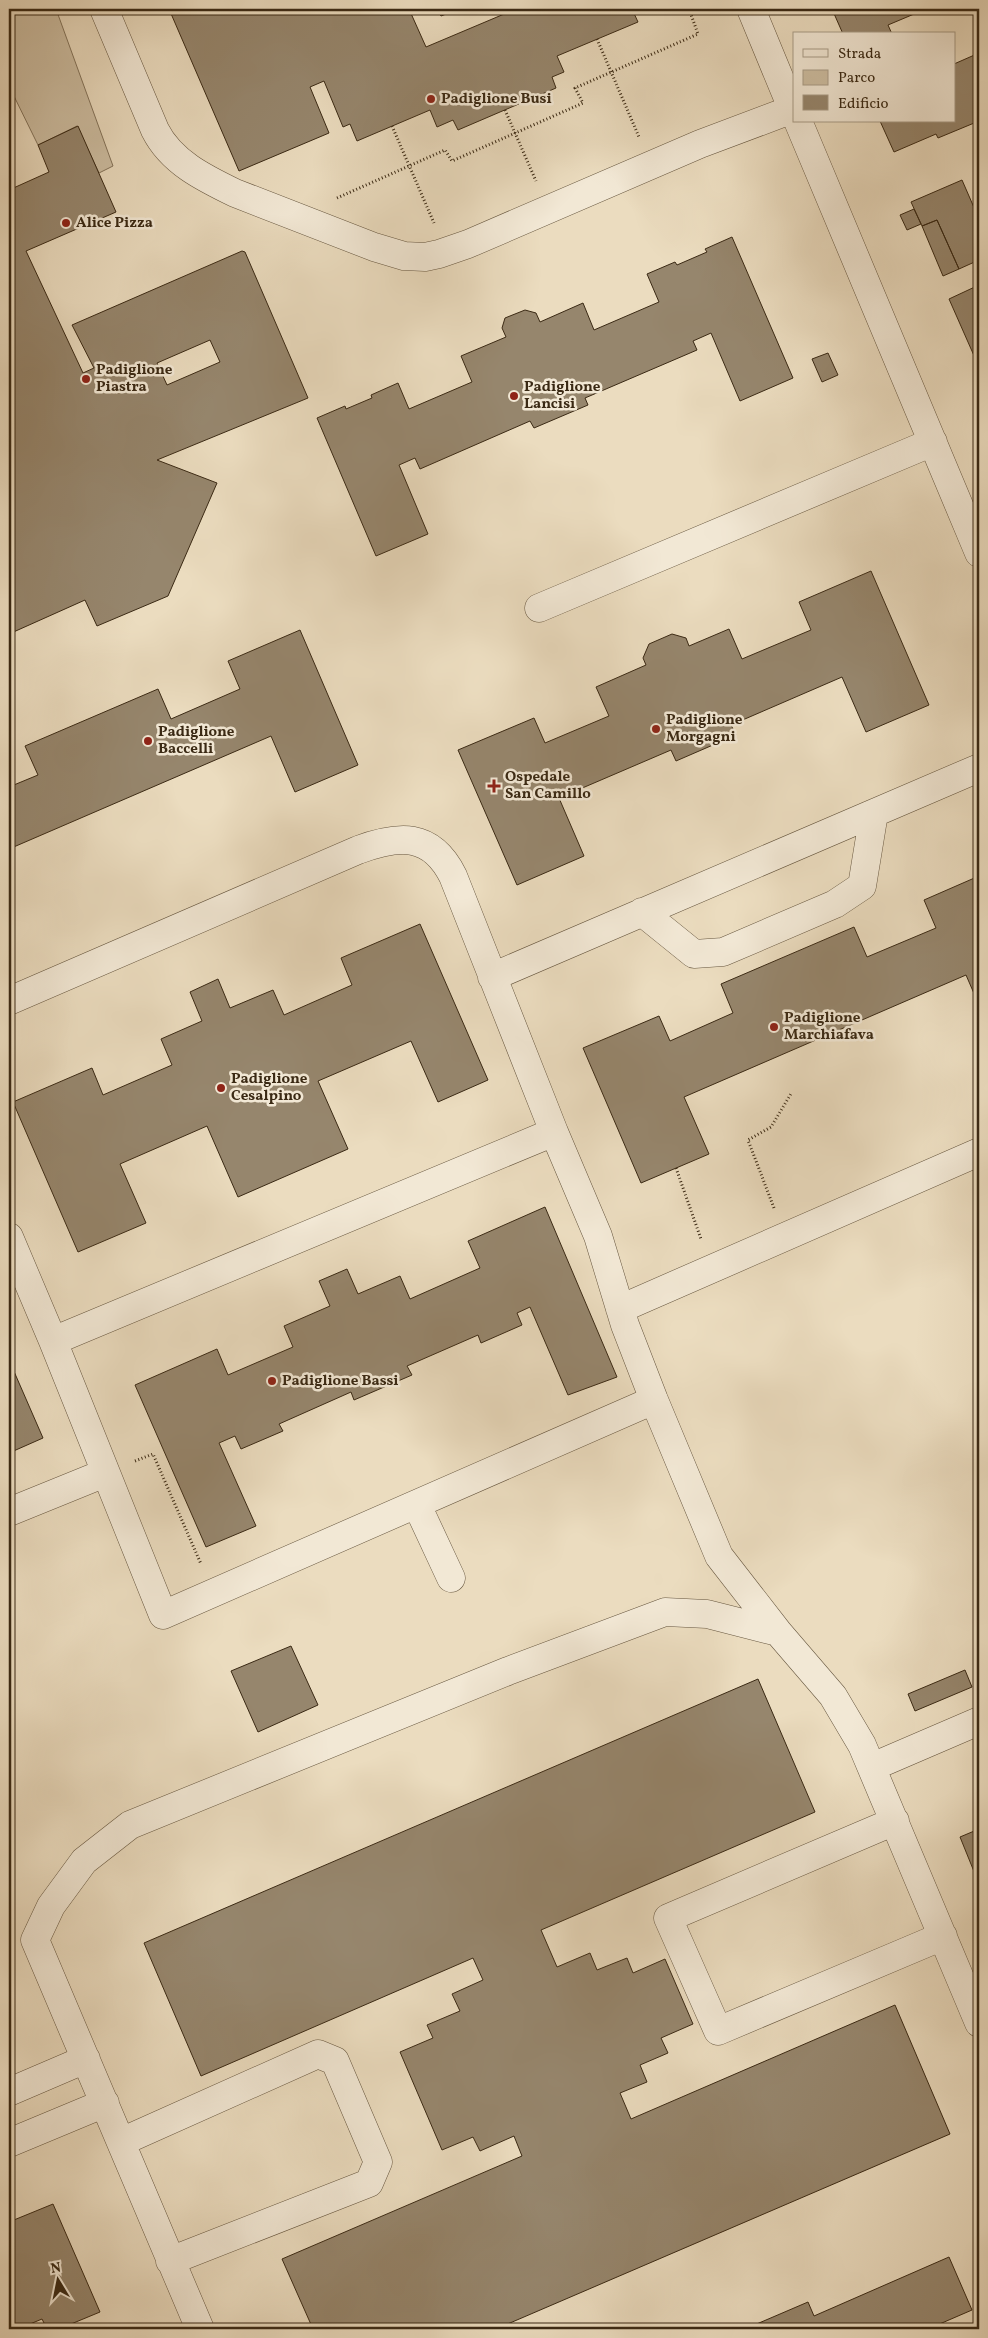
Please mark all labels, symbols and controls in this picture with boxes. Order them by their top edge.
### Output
legend [793,32,956,122]
text: Strada [838,44,881,65]
text: Parco [838,68,875,89]
place label: Padiglione Busi [441,89,552,110]
marker: Padiglione Busi [425,93,437,105]
text: Edificio [838,94,889,115]
place label: Alice Pizza [76,213,153,234]
marker: Alice Pizza [60,217,72,229]
place label: Padiglione Piastra [96,360,173,398]
marker: Padiglione Piastra [80,373,92,385]
place label: Padiglione Lancisi [524,377,601,415]
marker: Padiglione Lancisi [508,390,520,402]
place label: Padiglione Morgagni [666,710,743,748]
place label: Padiglione Baccelli [158,722,235,760]
marker: Padiglione Morgagni [650,723,662,735]
marker: Padiglione Baccelli [142,735,154,747]
place label: Ospedale San Camillo [505,767,591,805]
marker: Ospedale San Camillo [487,779,501,793]
place label: Padiglione Marchiafava [784,1008,874,1046]
marker: Padiglione Marchiafava [768,1021,780,1033]
place label: Padiglione Cesalpino [231,1069,308,1107]
marker: Padiglione Cesalpino [215,1082,227,1094]
place label: Padiglione Bassi [282,1371,399,1392]
marker: Padiglione Bassi [266,1375,278,1387]
north arrow [32,2256,82,2306]
text: N [49,2258,63,2279]

